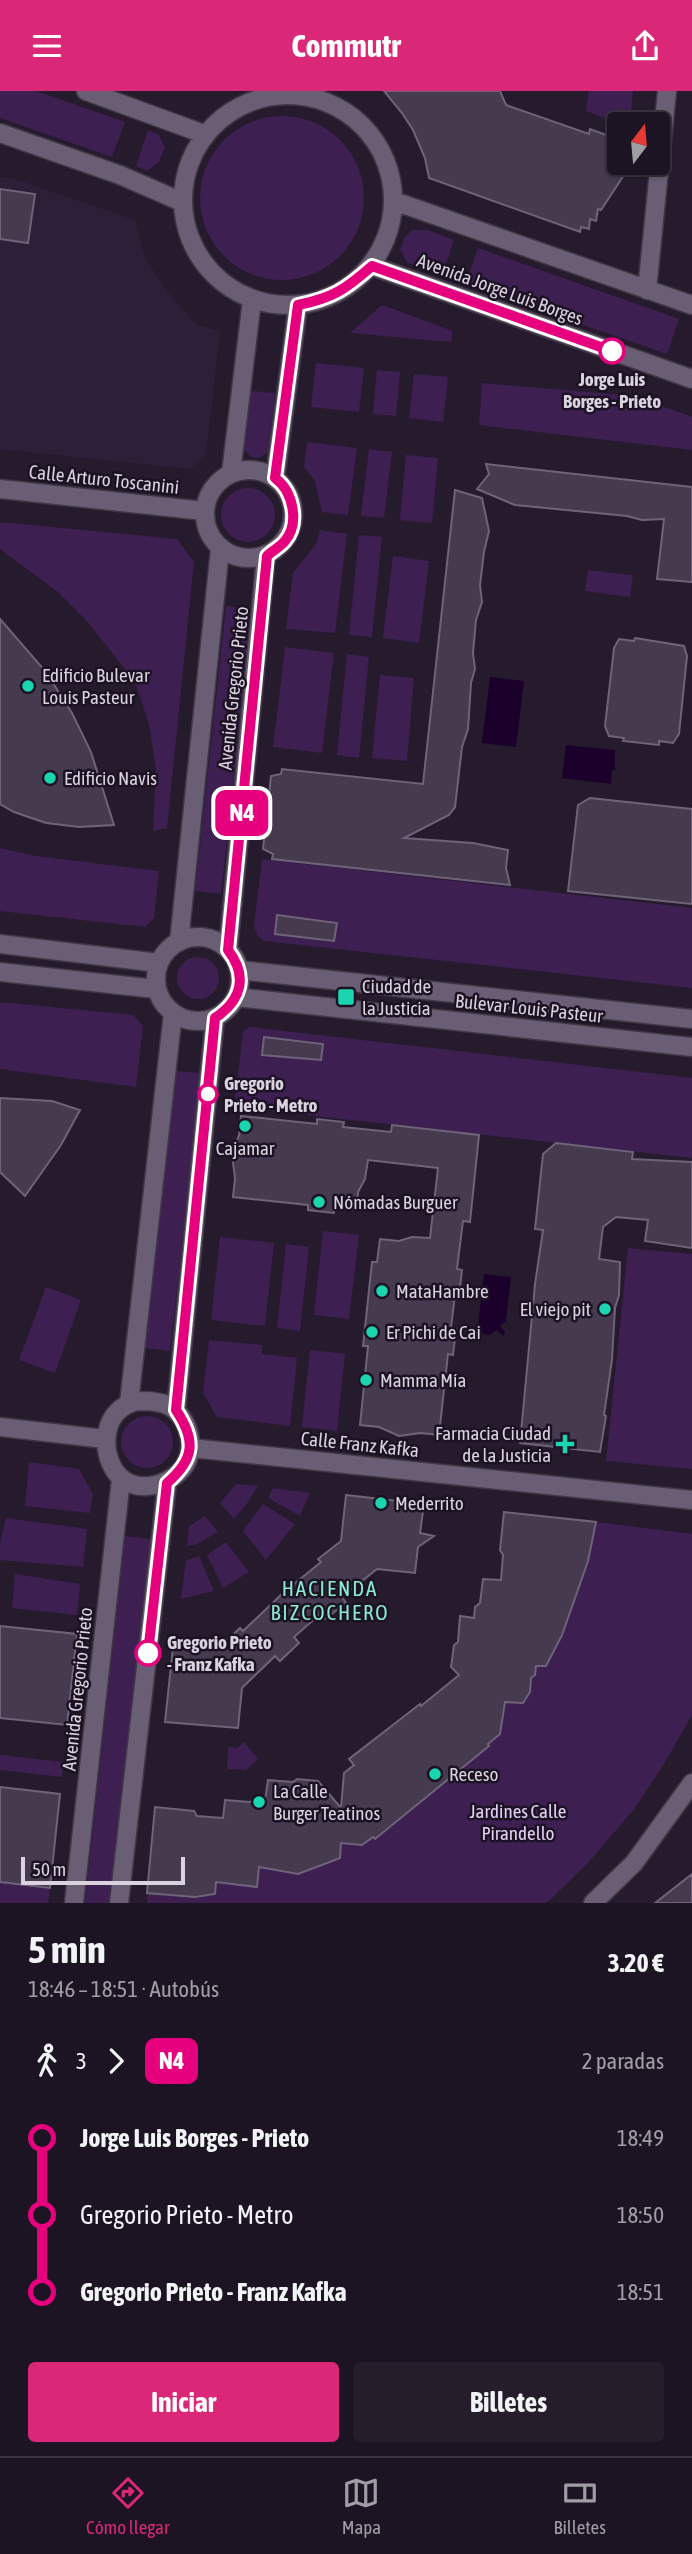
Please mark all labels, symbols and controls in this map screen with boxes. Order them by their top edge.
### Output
icon: menu [28,27,66,65]
text: Commutr [291,27,401,64]
icon: share [626,27,664,65]
north arrow [607,112,670,175]
map controls [607,112,670,175]
street label: Avenida Jorge Luis Borges [414,249,586,329]
marker: Jorge Luis Borges - Prieto [599,338,625,364]
place label: Jorge Luis Borges - Prieto [563,368,661,412]
street label: Calle Arturo Toscanini [28,460,180,498]
street label: Avenida Gregorio Prieto [213,605,253,771]
place label: Edificio Bulevar Louis Pasteur [42,664,150,708]
marker: Edificio Bulevar Louis Pasteur [20,678,36,694]
place label: Edificio Navis [64,767,157,789]
marker: Edificio Navis [42,770,58,786]
line badge: N4 [210,790,274,836]
text: N4 [229,799,255,826]
place label: Ciudad de la Justicia [362,975,431,1019]
marker: Ciudad de la Justicia [336,987,356,1007]
street label: Bulevar Louis Pasteur [454,989,604,1027]
place label: Gregorio Prieto - Metro [224,1072,318,1116]
marker: Gregorio Prieto - Metro [198,1084,218,1104]
marker: Cajamar [237,1118,253,1134]
place label: Cajamar [216,1137,275,1159]
place label: Nómadas Burguer [333,1191,458,1213]
marker: Nómadas Burguer [311,1194,327,1210]
place label: MataHambre [396,1280,489,1302]
marker: MataHambre [374,1283,390,1299]
place label: El viejo pit [520,1298,591,1320]
marker: El viejo pit [597,1301,613,1317]
place label: Er Pichi de Cai [386,1321,481,1343]
marker: Er Pichi de Cai [364,1324,380,1340]
place label: Mamma Mía [380,1369,466,1391]
marker: Mamma Mía [358,1372,374,1388]
place label: Farmacia Ciudad de la Justicia [435,1422,551,1466]
street label: Calle Franz Kafka [300,1427,420,1461]
marker: Farmacia Ciudad de la Justicia [557,1436,573,1452]
place label: Mederrito [395,1492,464,1514]
marker: Mederrito [373,1495,389,1511]
district label: HACIENDA BIZCOCHERO [270,1576,390,1624]
street label: Avenida Gregorio Prieto [57,1606,97,1772]
place label: Gregorio Prieto - Franz Kafka [167,1631,272,1675]
marker: Gregorio Prieto - Franz Kafka [135,1640,161,1666]
place label: Receso [449,1763,498,1785]
marker: Receso [427,1766,443,1782]
place label: La Calle Burger Teatinos [273,1780,380,1824]
marker: La Calle Burger Teatinos [251,1794,267,1810]
park label: Jardines Calle Pirandello [470,1800,566,1844]
scale bar [21,1854,186,1886]
text: 50 m [32,1858,66,1880]
text: 5 min [28,1928,106,1971]
text: 3.20 € [607,1948,664,1978]
text: 18:46 – 18:51 · Autobús [28,1976,219,2002]
icon: walk [28,2042,66,2080]
icon: forward [97,2042,135,2080]
text: N4 [159,2047,184,2074]
text: 3 [76,2048,87,2074]
text: 2 paradas [582,2048,664,2074]
text: Jorge Luis Borges - Prieto [80,2123,309,2153]
text: 18:49 [617,2125,664,2151]
text: Gregorio Prieto - Metro [80,2200,293,2230]
text: 18:50 [617,2202,664,2228]
text: Gregorio Prieto - Franz Kafka [80,2277,347,2307]
text: 18:51 [617,2279,664,2305]
button: Iniciar [28,2362,339,2442]
button: Billetes [353,2362,664,2442]
tab: Cómo llegar [86,2474,170,2538]
tab: Mapa [342,2474,381,2538]
tab: Billetes [553,2474,606,2538]

